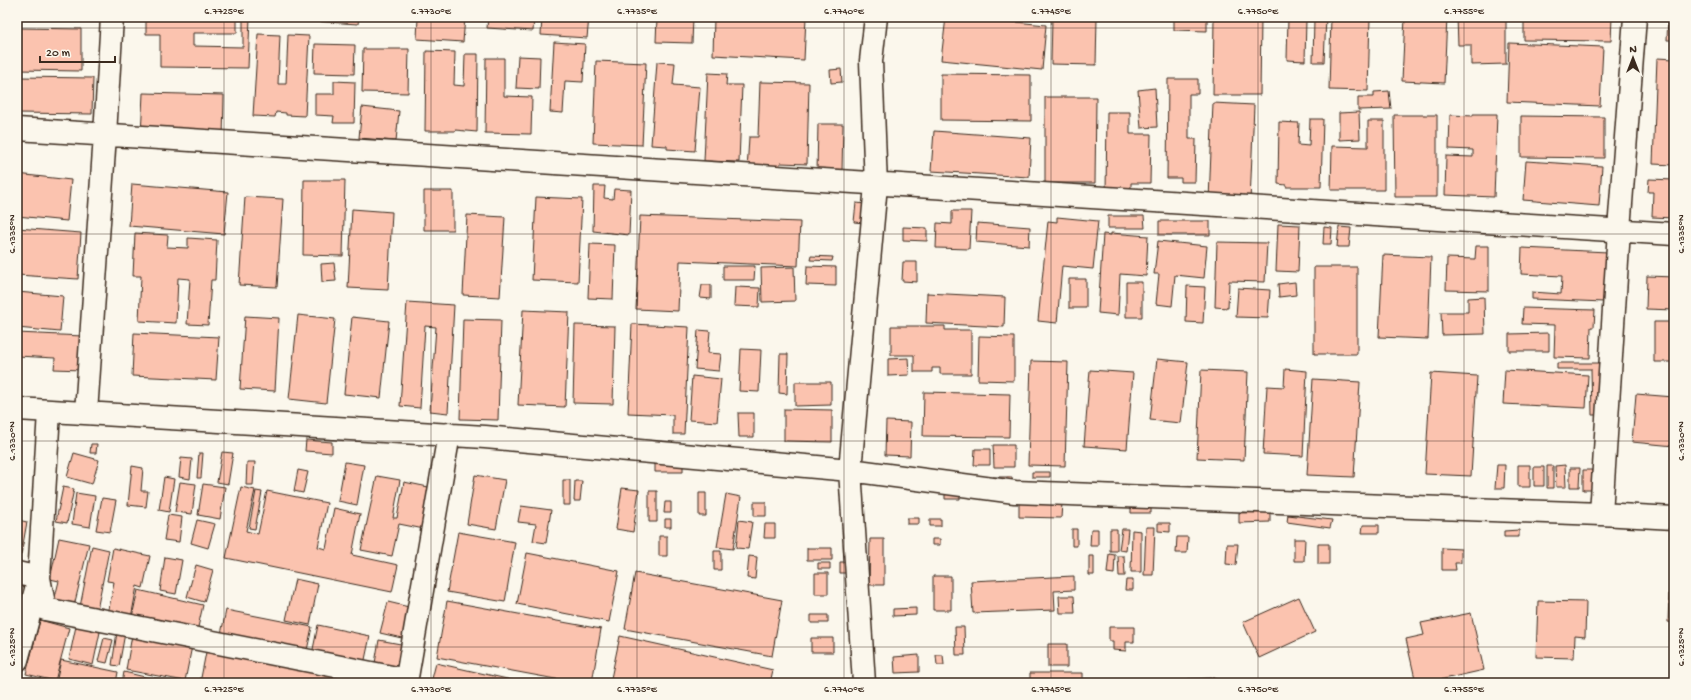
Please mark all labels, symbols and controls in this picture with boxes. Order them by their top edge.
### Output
text: 6.7725°E [204,6,245,18]
text: 6.7730°E [411,6,452,18]
text: 6.7735°E [617,6,658,18]
text: 6.7740°E [824,6,865,18]
text: 6.7745°E [1031,6,1071,18]
text: 6.7750°E [1238,6,1279,18]
text: 6.7755°E [1444,6,1485,18]
scale bar [40,38,115,64]
north arrow [1613,38,1653,78]
text: N [1629,44,1637,56]
text: 20 m [46,47,71,61]
text: 6.1335°N [7,214,19,253]
text: 6.1335°N [1676,214,1688,253]
text: 6.1330°N [7,421,19,461]
text: 6.1330°N [1676,421,1688,461]
text: 6.1325°N [7,627,19,666]
text: 6.1325°N [1676,627,1688,666]
text: 6.7725°E [204,684,245,696]
text: 6.7730°E [411,684,452,696]
text: 6.7735°E [617,684,658,696]
text: 6.7740°E [824,684,865,696]
text: 6.7745°E [1031,684,1071,696]
text: 6.7750°E [1238,684,1279,696]
text: 6.7755°E [1444,684,1485,696]

